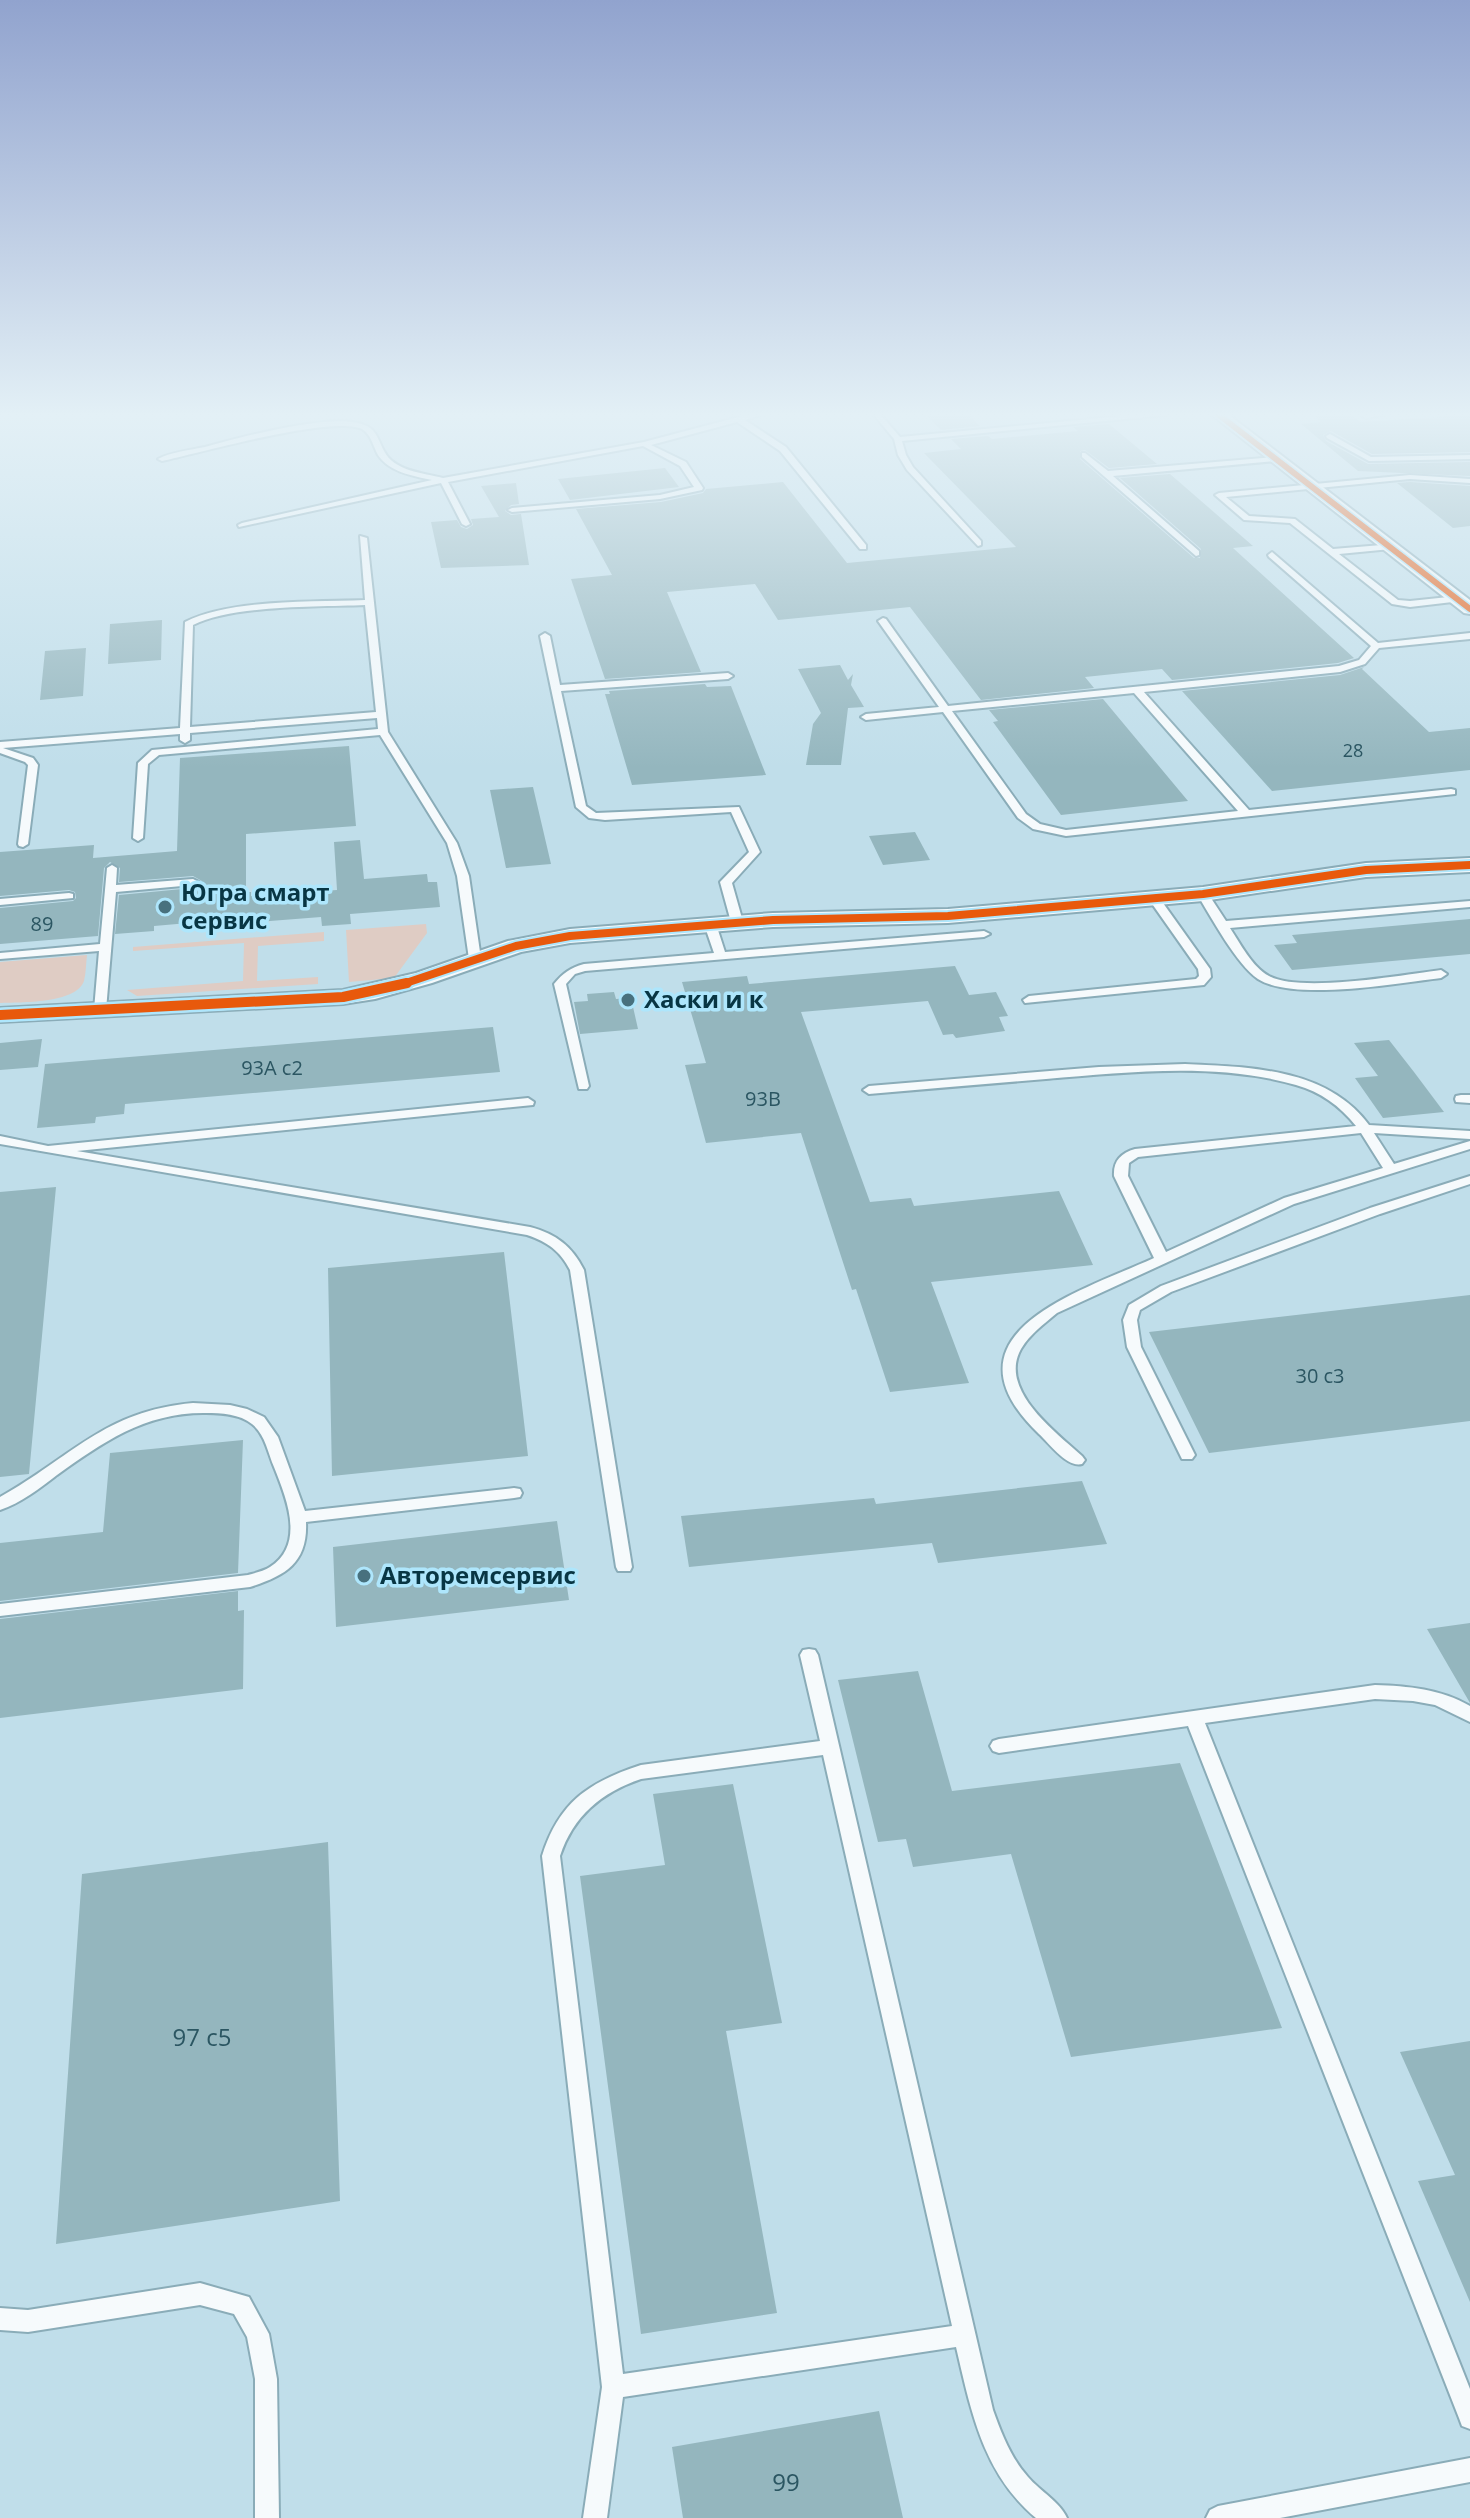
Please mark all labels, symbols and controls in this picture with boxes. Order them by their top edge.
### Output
house number: 28 [1343,738,1363,762]
place label: Югра смарт сервис [181,875,330,936]
marker: Югра смарт сервис [156,898,174,916]
house number: 89 [31,910,53,937]
place label: Хаски и к [644,982,764,1015]
marker: Хаски и к [619,991,637,1009]
house number: 93А с2 [241,1054,303,1081]
house number: 93В [745,1085,781,1112]
house number: 30 с3 [1295,1362,1345,1389]
place label: Авторемсервис [380,1558,576,1591]
marker: Авторемсервис [355,1567,373,1585]
house number: 97 с5 [173,2020,231,2053]
house number: 99 [772,2465,800,2498]

